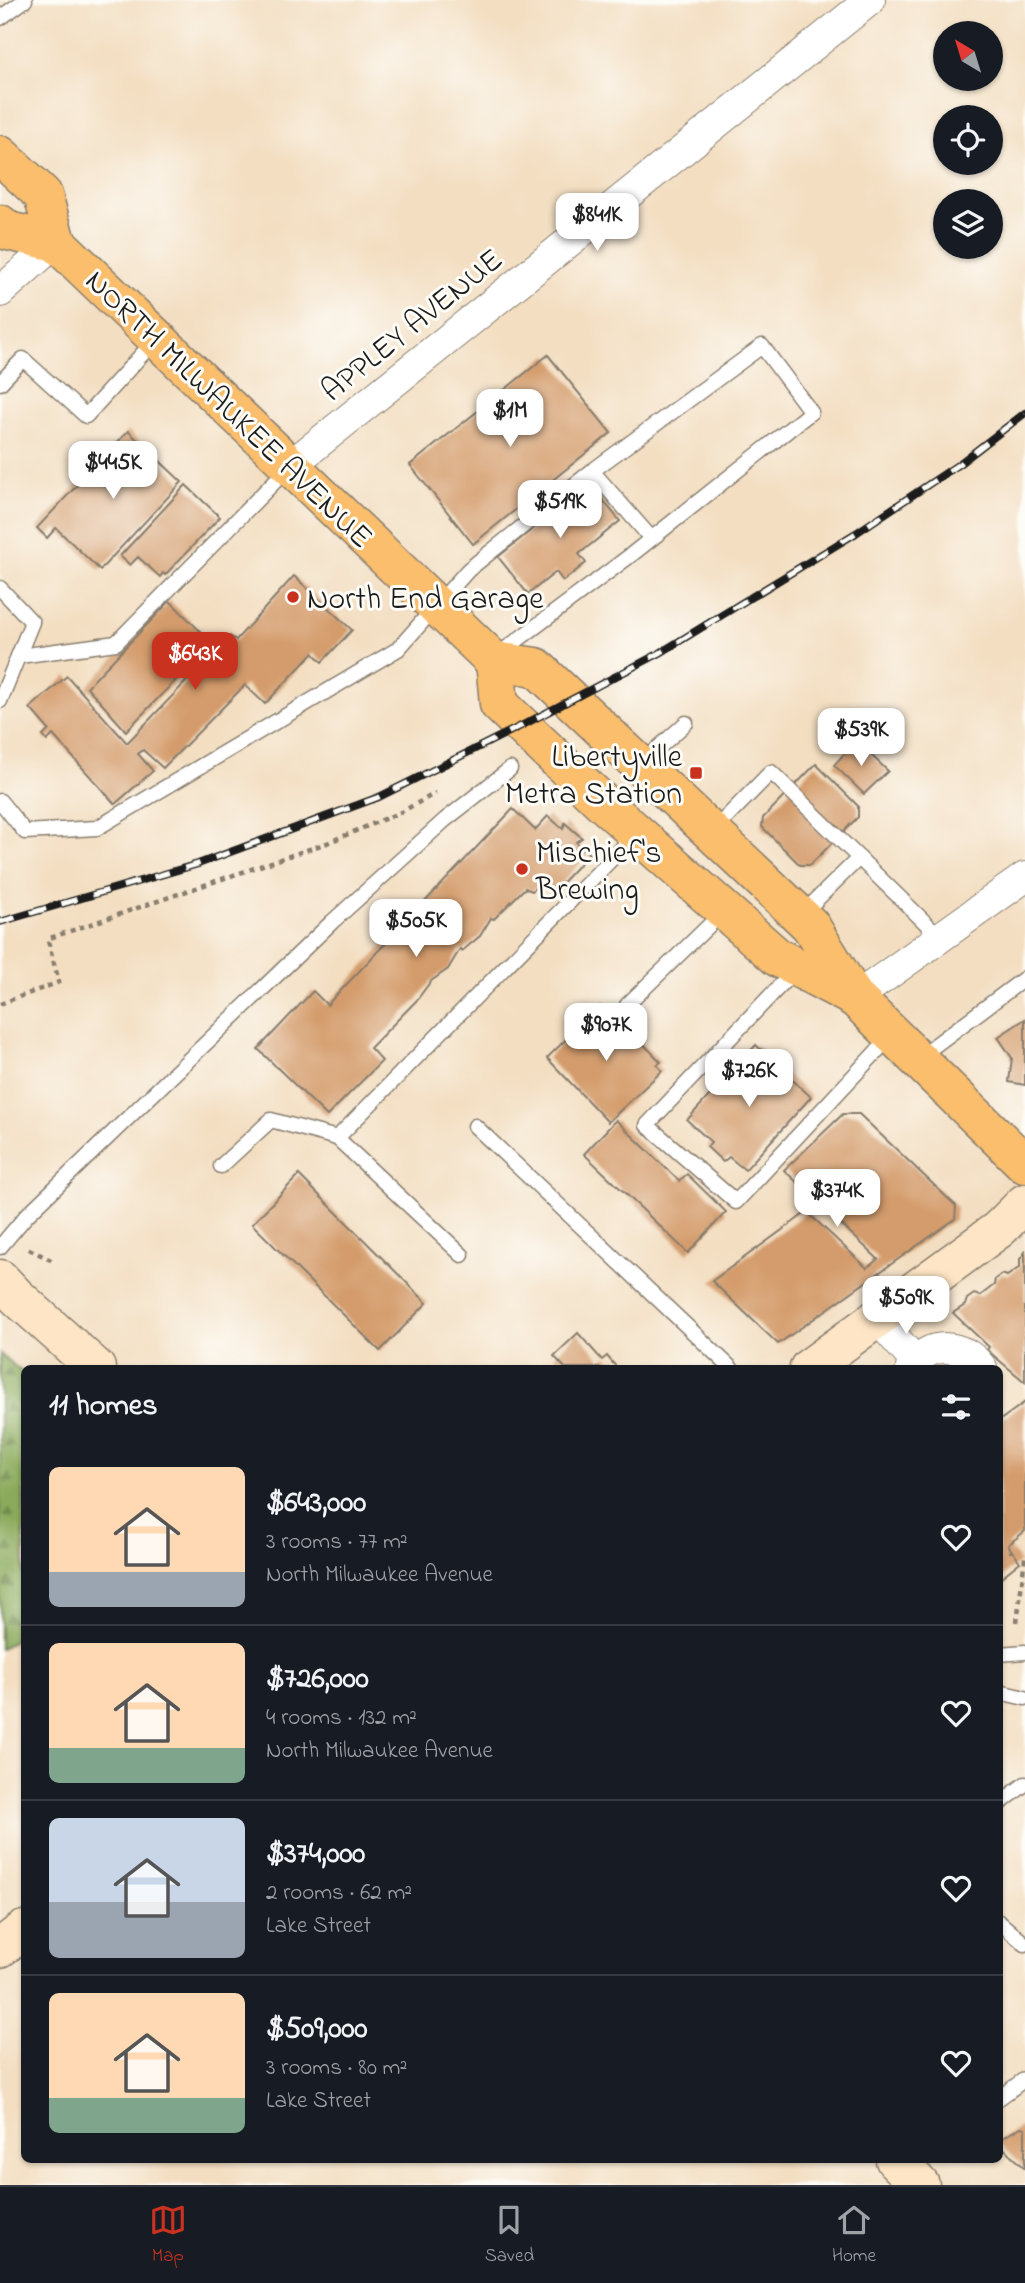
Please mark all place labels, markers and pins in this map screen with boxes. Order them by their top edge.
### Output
pin: $841K [548,194,646,253]
pin: $1M [476,390,544,449]
pin: $445K [64,442,162,501]
pin: $519K [511,480,609,540]
place label: North End Garage [307,577,544,624]
marker: North End Garage [285,589,301,605]
pin: $643K [146,632,244,692]
pin: $539K [812,708,910,768]
place label: Libertyville Metra Station [505,735,683,819]
marker: Libertyville Metra Station [688,765,704,781]
place label: Mischief's Brewing [535,831,661,915]
marker: Mischief's Brewing [514,861,530,877]
pin: $505K [367,900,465,959]
pin: $907K [557,1004,655,1063]
pin: $726K [700,1050,798,1109]
pin: $374K [788,1170,886,1229]
pin: $509K [857,1276,955,1336]

